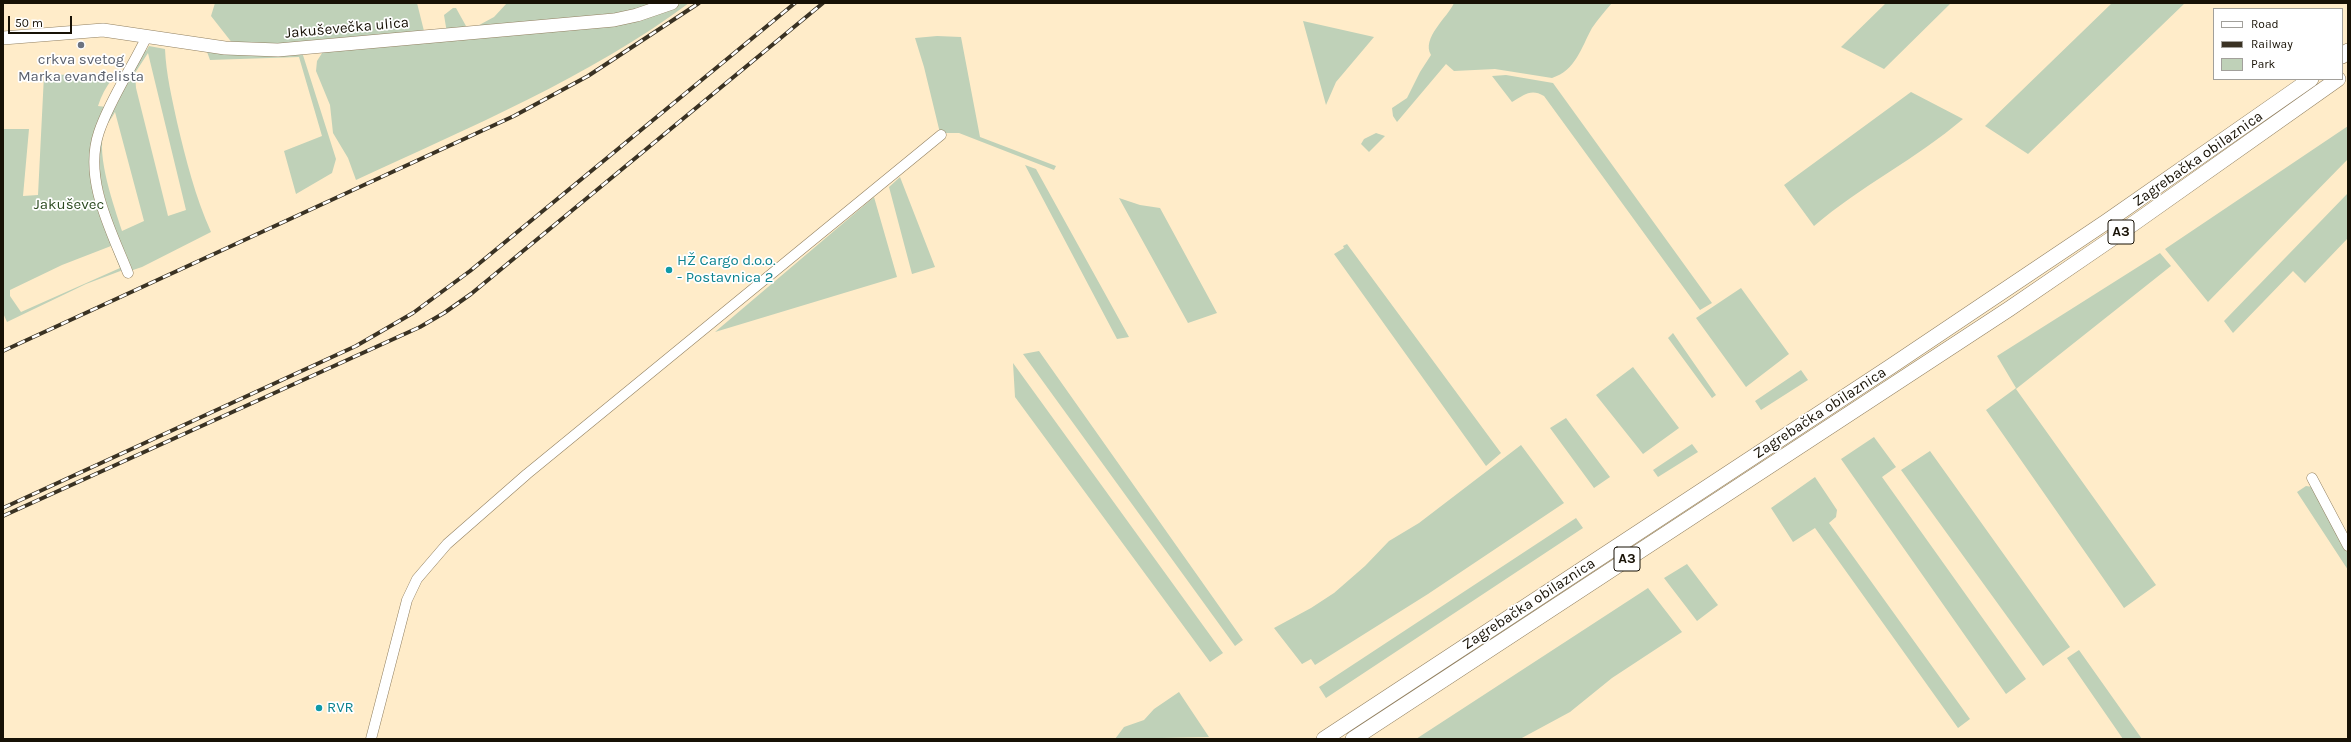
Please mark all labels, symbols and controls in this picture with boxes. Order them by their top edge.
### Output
scale bar [10,8,74,34]
legend [2213,8,2343,80]
street label: Jakuševečka ulica [284,14,410,42]
text: 50 m [15,16,43,30]
text: Road [2251,17,2279,31]
text: Railway [2251,37,2293,51]
marker: crkva svetog Marka evanđelista [76,40,86,50]
place label: crkva svetog Marka evanđelista [18,51,144,86]
text: Park [2251,57,2275,71]
street label: Zagrebačka obilaznica [2130,107,2266,211]
park label: Jakuševec [34,196,104,214]
road number: A3 [2108,220,2134,244]
place label: HŽ Cargo d.o.o. - Postavnica 2 [677,252,776,287]
marker: HŽ Cargo d.o.o. - Postavnica 2 [664,265,674,275]
street label: Zagrebačka obilaznica [1750,363,1890,463]
road number: A3 [1614,547,1640,571]
street label: Zagrebačka obilaznica [1459,554,1599,654]
place label: RVR [327,699,354,717]
marker: RVR [314,703,324,713]

